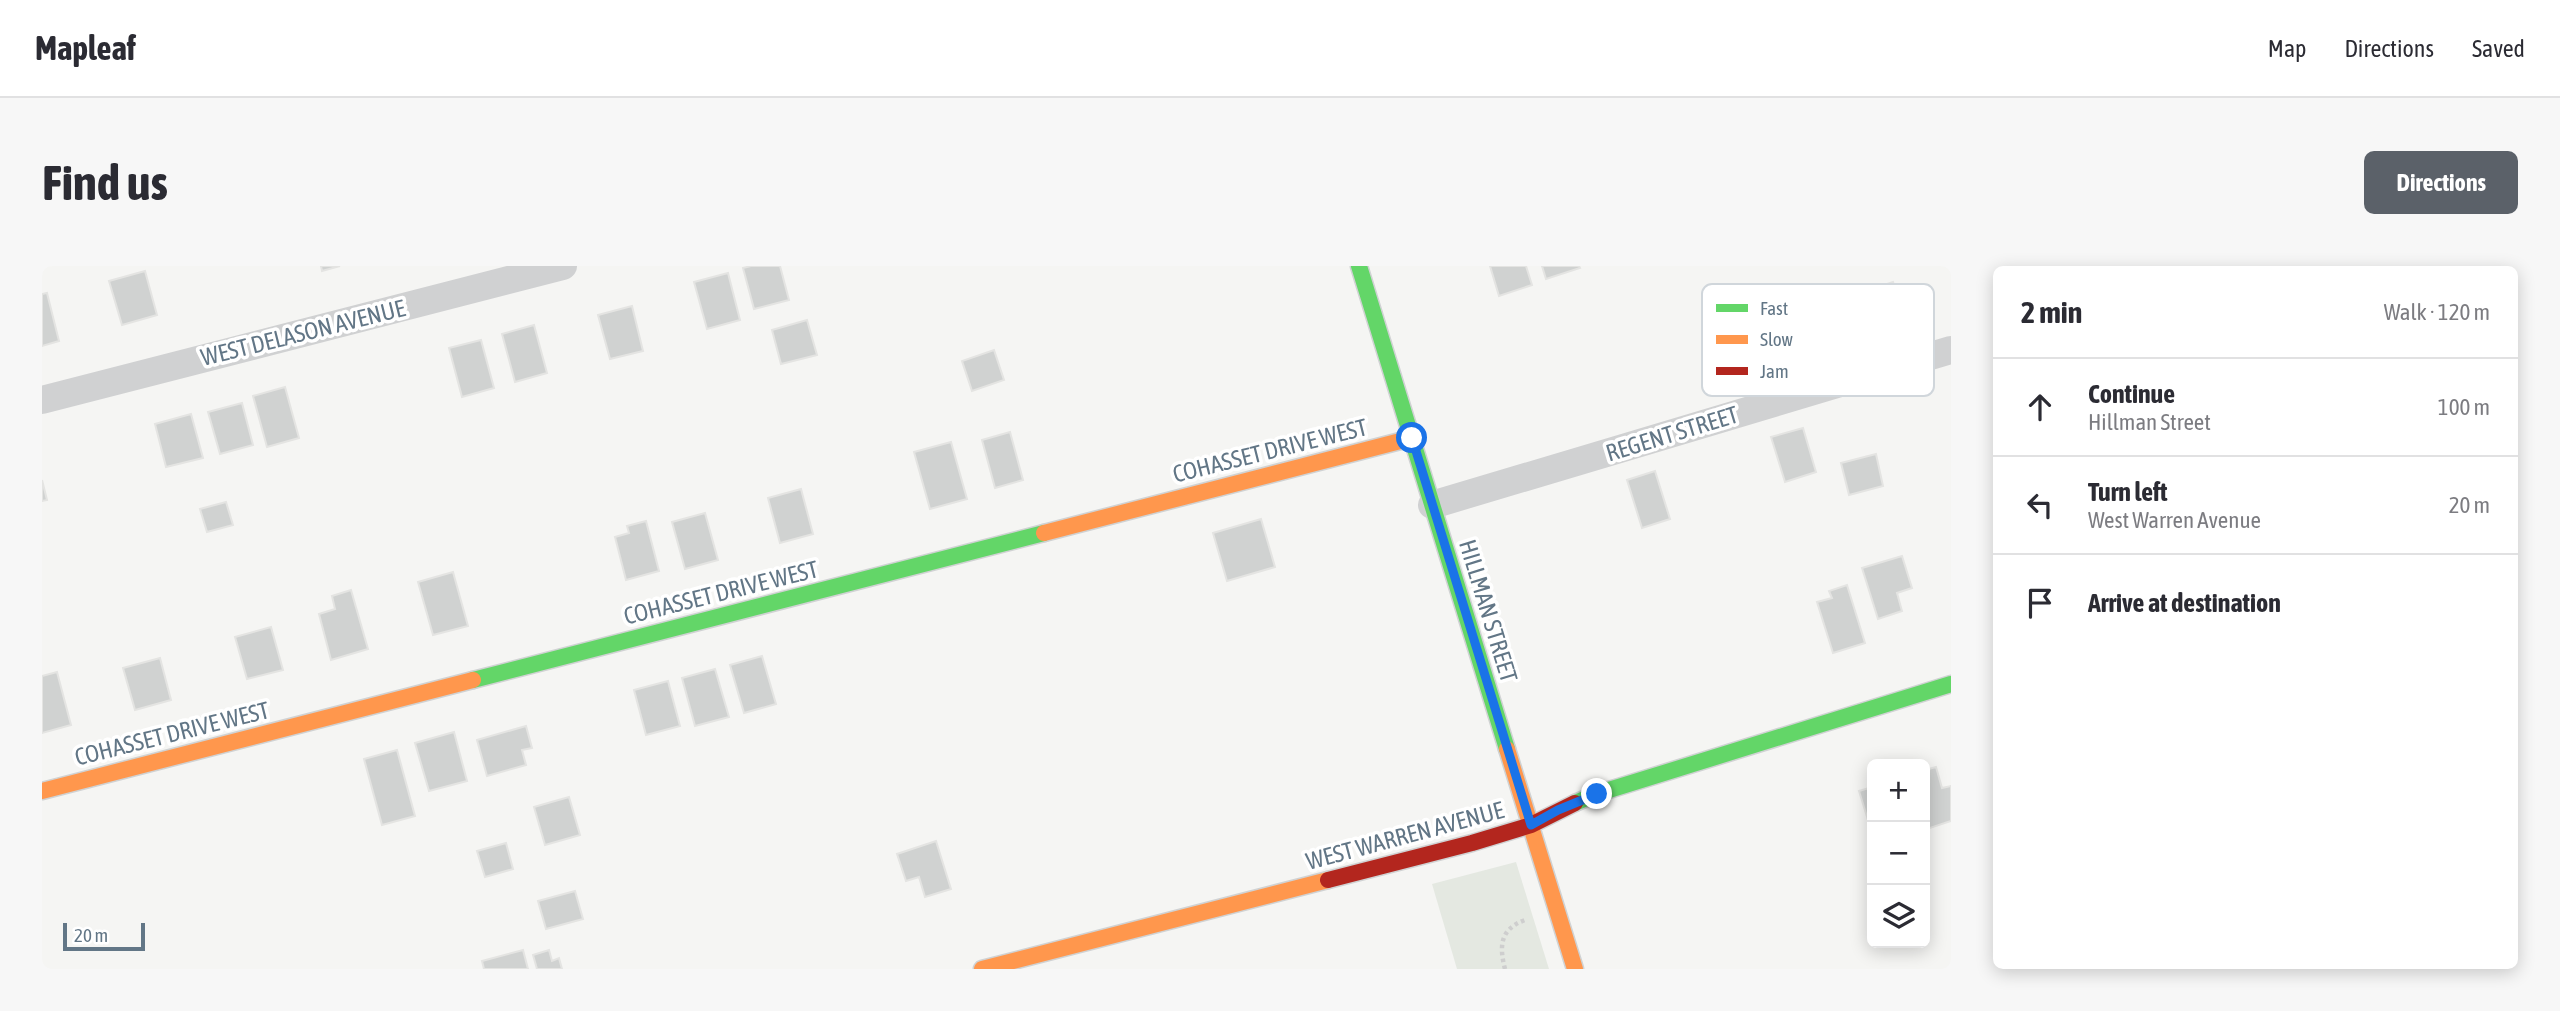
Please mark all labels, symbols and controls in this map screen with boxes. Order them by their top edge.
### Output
text: Mapleaf [35,29,136,67]
text: Map [2268,35,2306,62]
text: Directions [2344,35,2434,62]
text: Saved [2472,35,2525,62]
button: Directions [2364,151,2518,214]
text: Find us [42,154,168,210]
legend [1702,284,1934,396]
street label: WEST DELASON AVENUE [198,294,408,371]
text: 2 min [2021,295,2082,329]
text: Fast [1760,297,1788,319]
text: Walk · 120 m [2384,299,2490,325]
text: Slow [1760,328,1794,350]
text: Jam [1760,360,1789,382]
text: Continue [2088,379,2175,409]
icon: ahead [2021,388,2059,426]
text: 100 m [2438,394,2490,420]
street label: REGENT STREET [1603,400,1742,466]
text: Hillman Street [2088,409,2211,435]
street label: COHASSET DRIVE WEST [1170,413,1370,488]
route start [1396,422,1427,453]
text: Turn left [2088,477,2168,507]
icon: left [2021,486,2059,524]
text: 20 m [2449,492,2490,518]
text: West Warren Avenue [2088,507,2261,533]
street label: HILLMAN STREET [1454,536,1523,686]
street label: COHASSET DRIVE WEST [621,555,821,630]
icon: arrive [2021,584,2059,622]
text: Arrive at destination [2088,588,2281,618]
street label: COHASSET DRIVE WEST [72,696,272,771]
map controls [1867,759,1930,948]
button: + [1867,759,1930,822]
route end [1581,778,1612,809]
street label: WEST WARREN AVENUE [1303,796,1507,875]
button: − [1867,822,1930,885]
button: layers [1867,885,1930,948]
scale bar [63,920,145,952]
text: 20 m [74,924,108,946]

